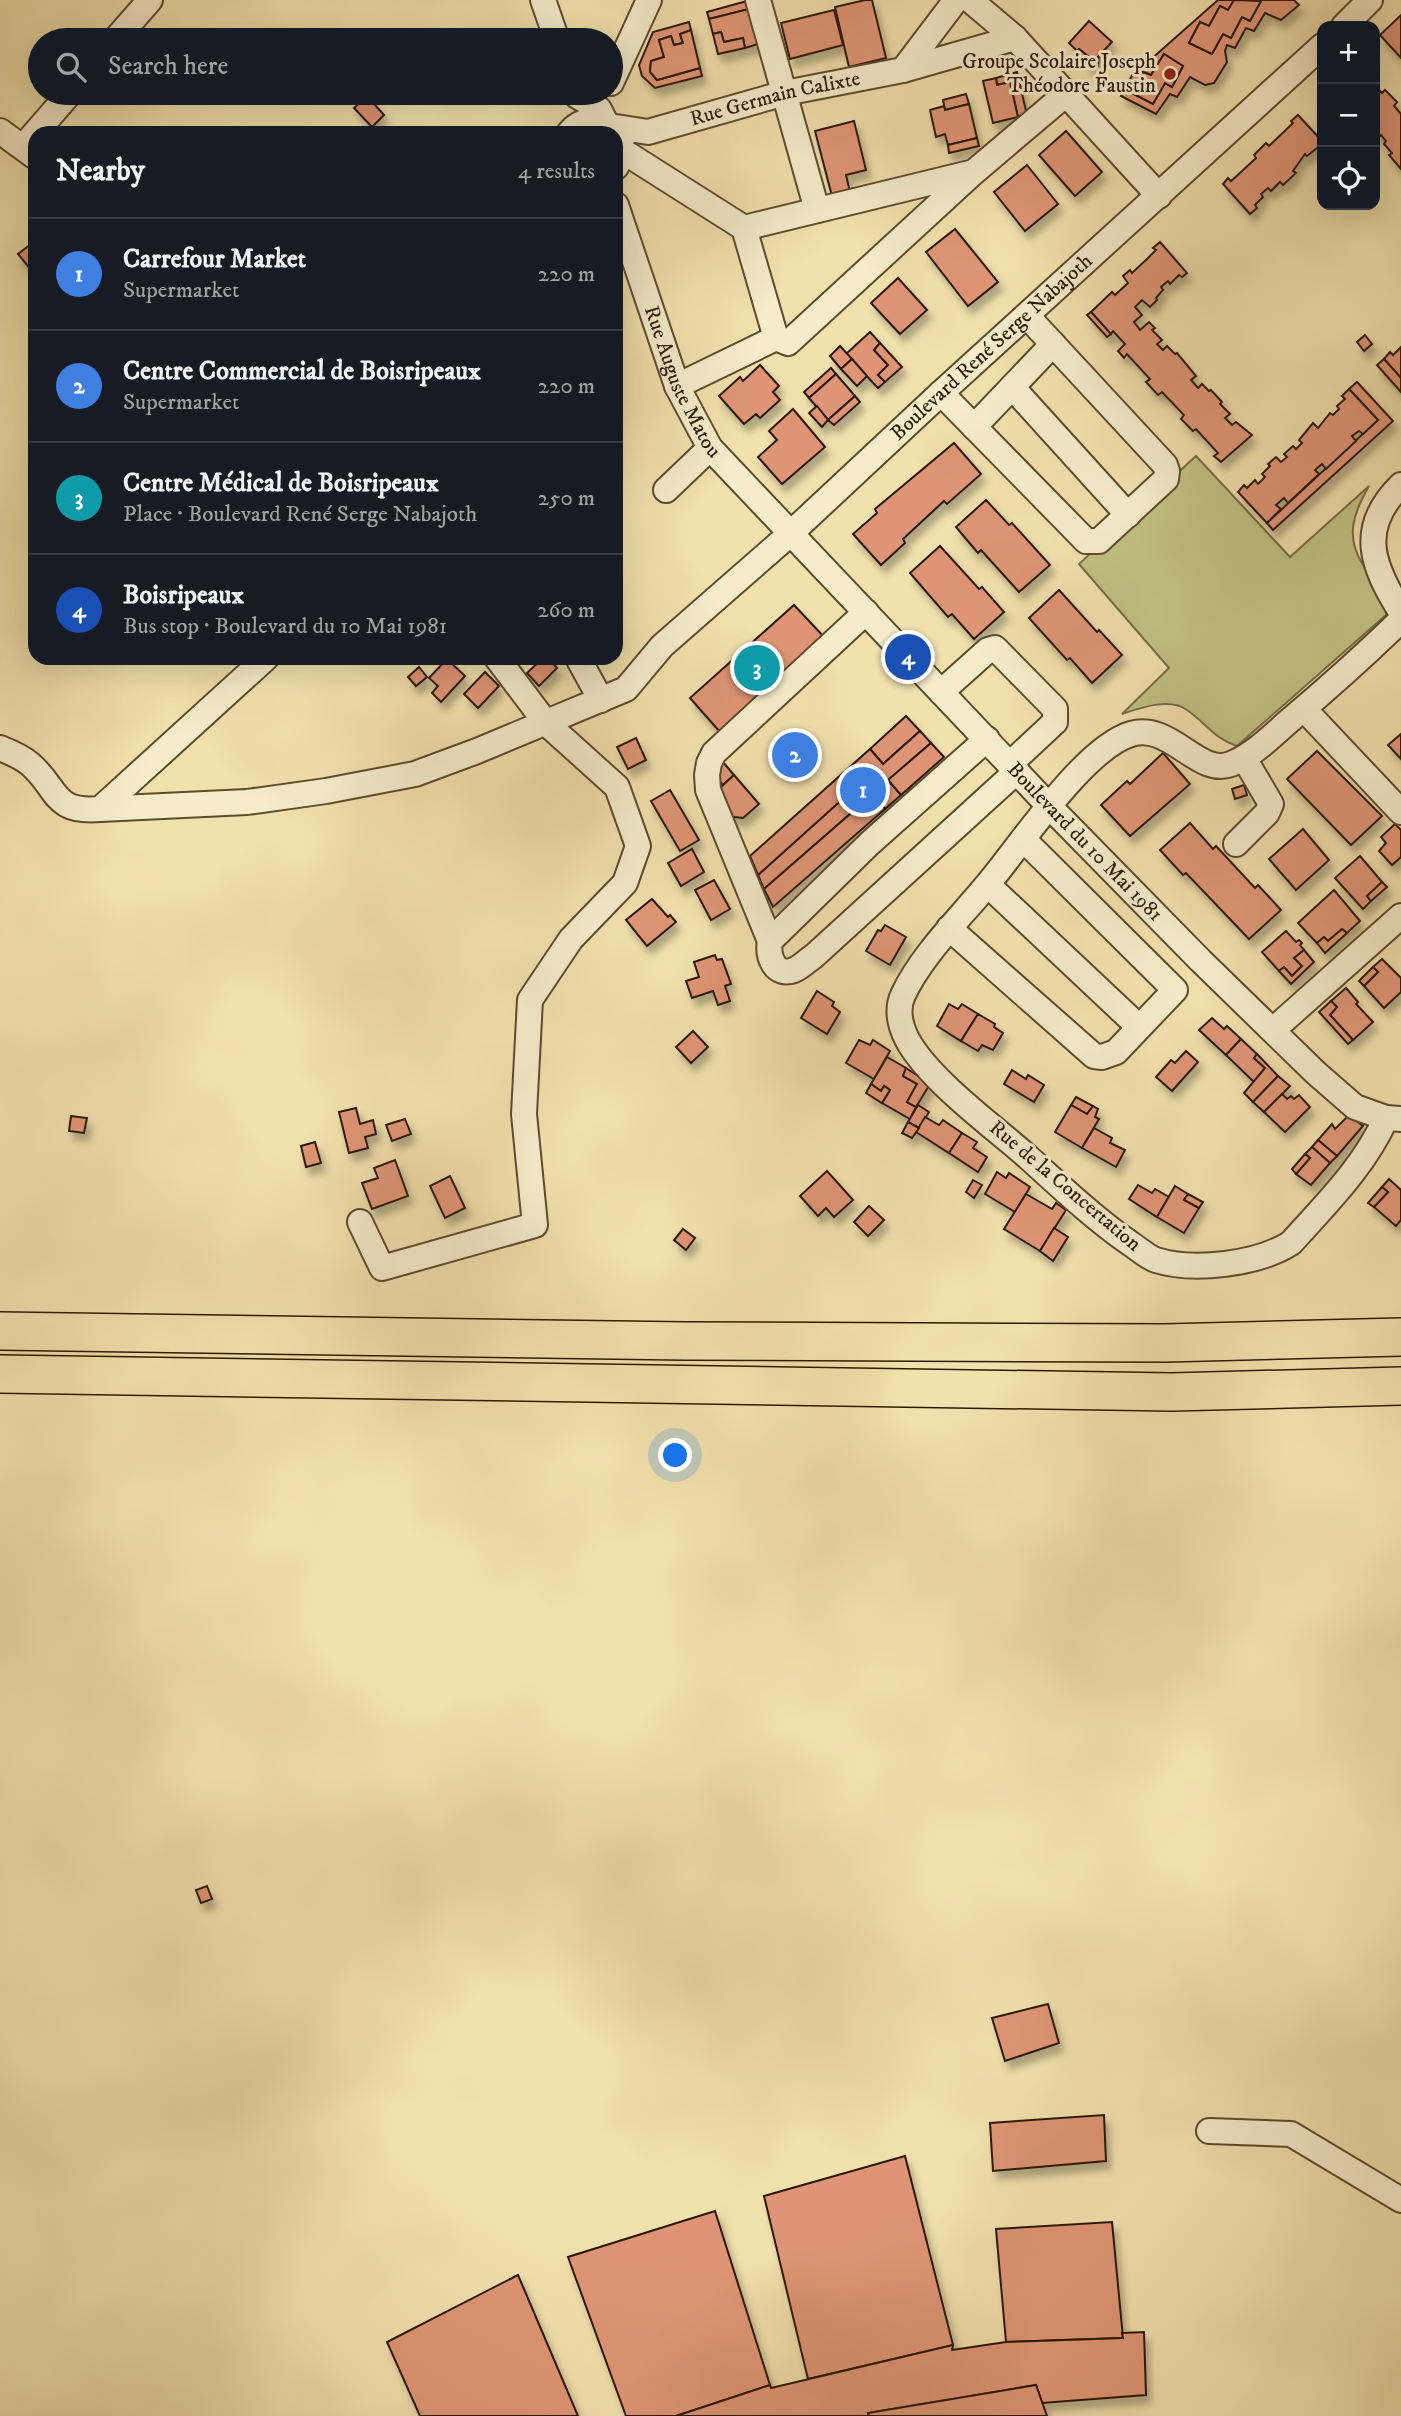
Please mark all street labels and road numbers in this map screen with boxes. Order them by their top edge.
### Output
street label: Rue Germain Calixte [687,66,863,132]
street label: Boulevard René Serge Nabajoth [885,248,1098,446]
street label: Rue Auguste Matou [638,302,726,464]
street label: Boulevard du 10 Mai 1981 [1001,757,1168,927]
street label: Rue de la Concertation [984,1115,1146,1257]

